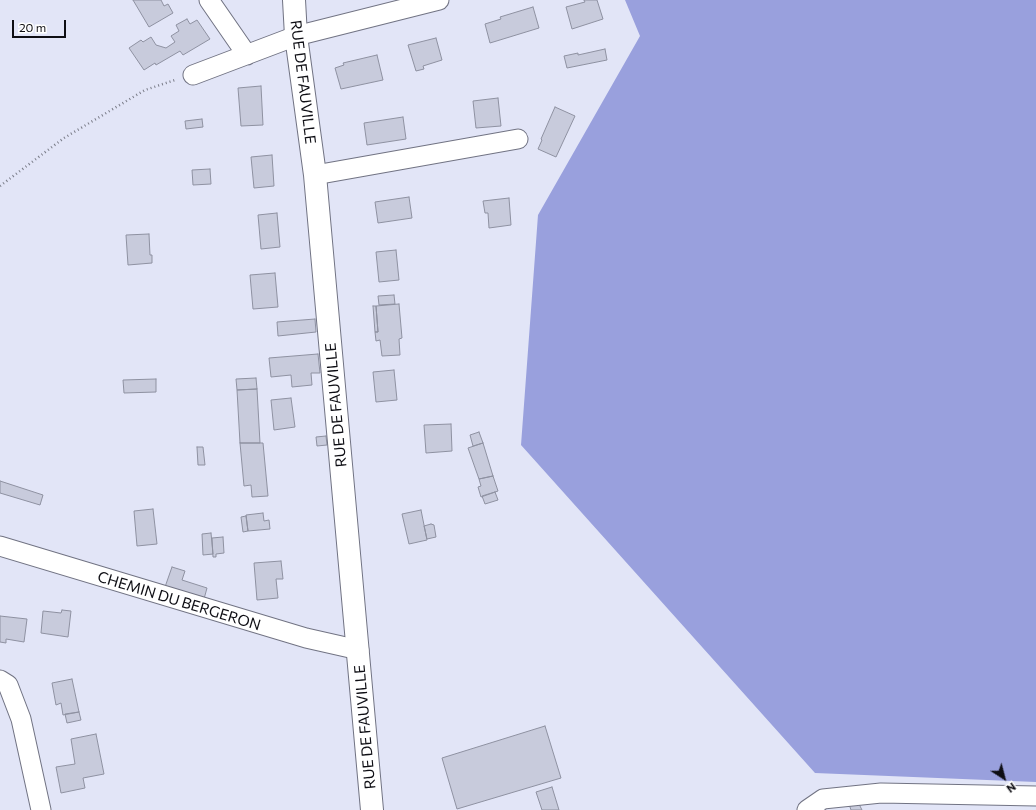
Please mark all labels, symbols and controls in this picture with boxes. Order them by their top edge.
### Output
scale bar [14,12,68,38]
street label: RUE DE FAUVILLE [286,19,320,145]
text: 20 m [19,20,46,34]
street label: RUE DE FAUVILLE [322,342,350,468]
street label: CHEMIN DU BERGERON [95,568,263,634]
street label: RUE DE FAUVILLE [351,664,379,790]
north arrow [984,758,1024,798]
text: N [1004,780,1019,796]

